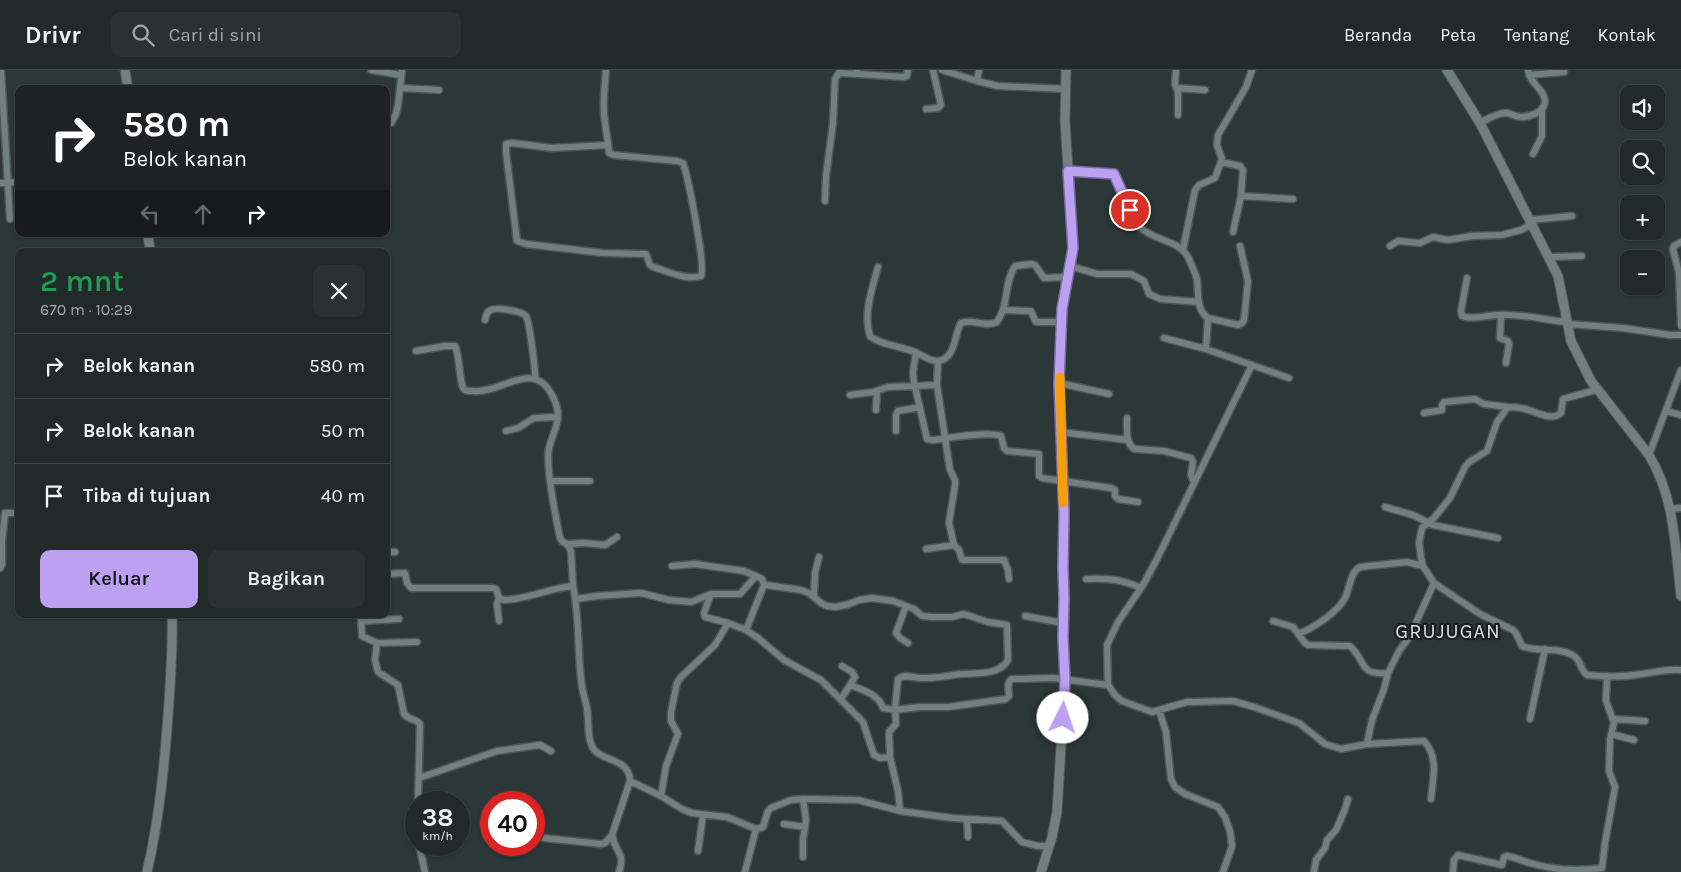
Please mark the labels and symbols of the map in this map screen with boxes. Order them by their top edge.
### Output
pin [1109,189,1151,231]
district label: GRUJUGAN [1395,620,1501,643]
position arrow [1036,691,1088,743]
speed limit sign: 40 [480,791,545,856]

